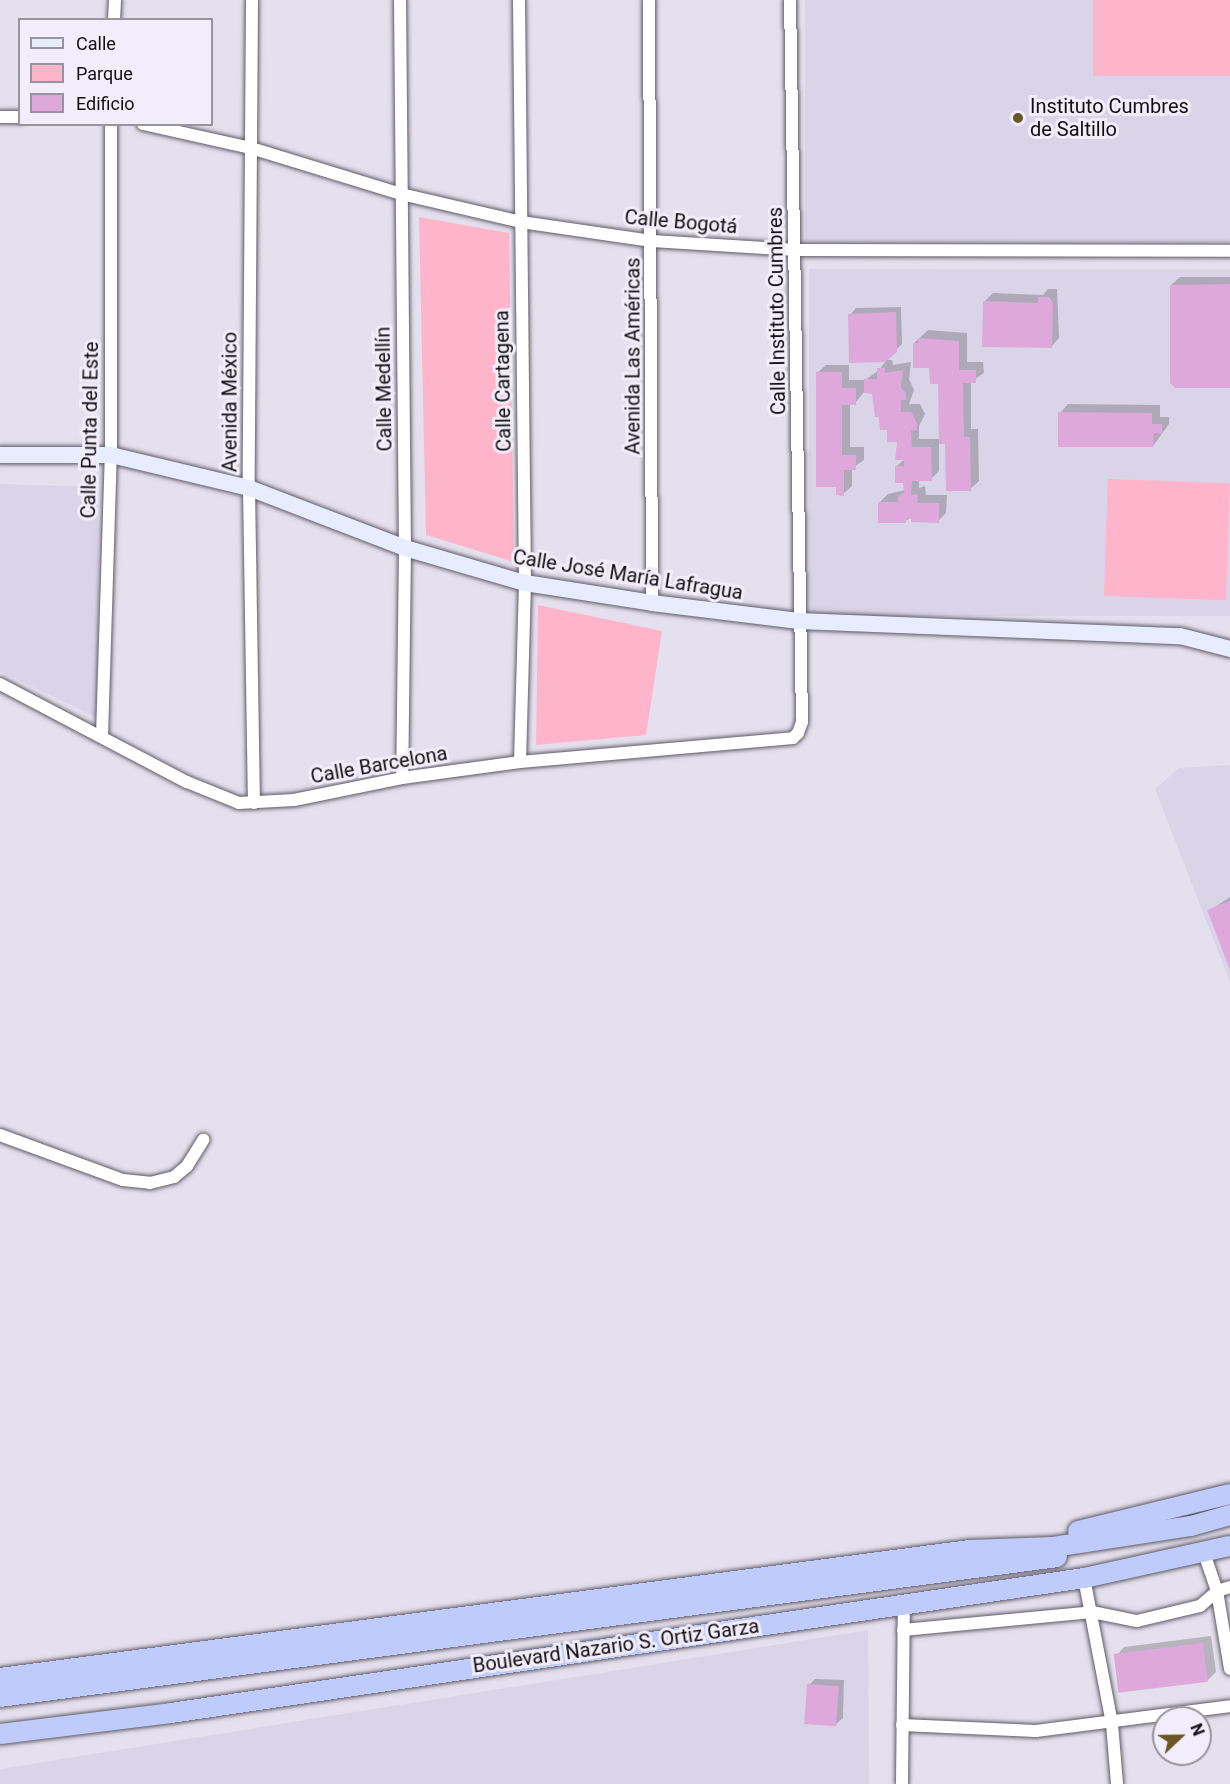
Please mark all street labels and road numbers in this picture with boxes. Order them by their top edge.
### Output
street label: Calle Bogotá [624,205,738,239]
street label: Calle Instituto Cumbres [763,207,791,415]
street label: Avenida Las Américas [621,257,645,455]
street label: Calle Cartagena [490,310,516,452]
street label: Calle Medellín [371,326,397,452]
street label: Avenida México [218,332,242,472]
street label: Calle Punta del Este [76,341,104,519]
street label: Calle José María Lafragua [511,545,745,605]
street label: Calle Barcelona [309,741,449,789]
street label: Boulevard Nazario S. Ortiz Garza [471,1614,761,1678]

